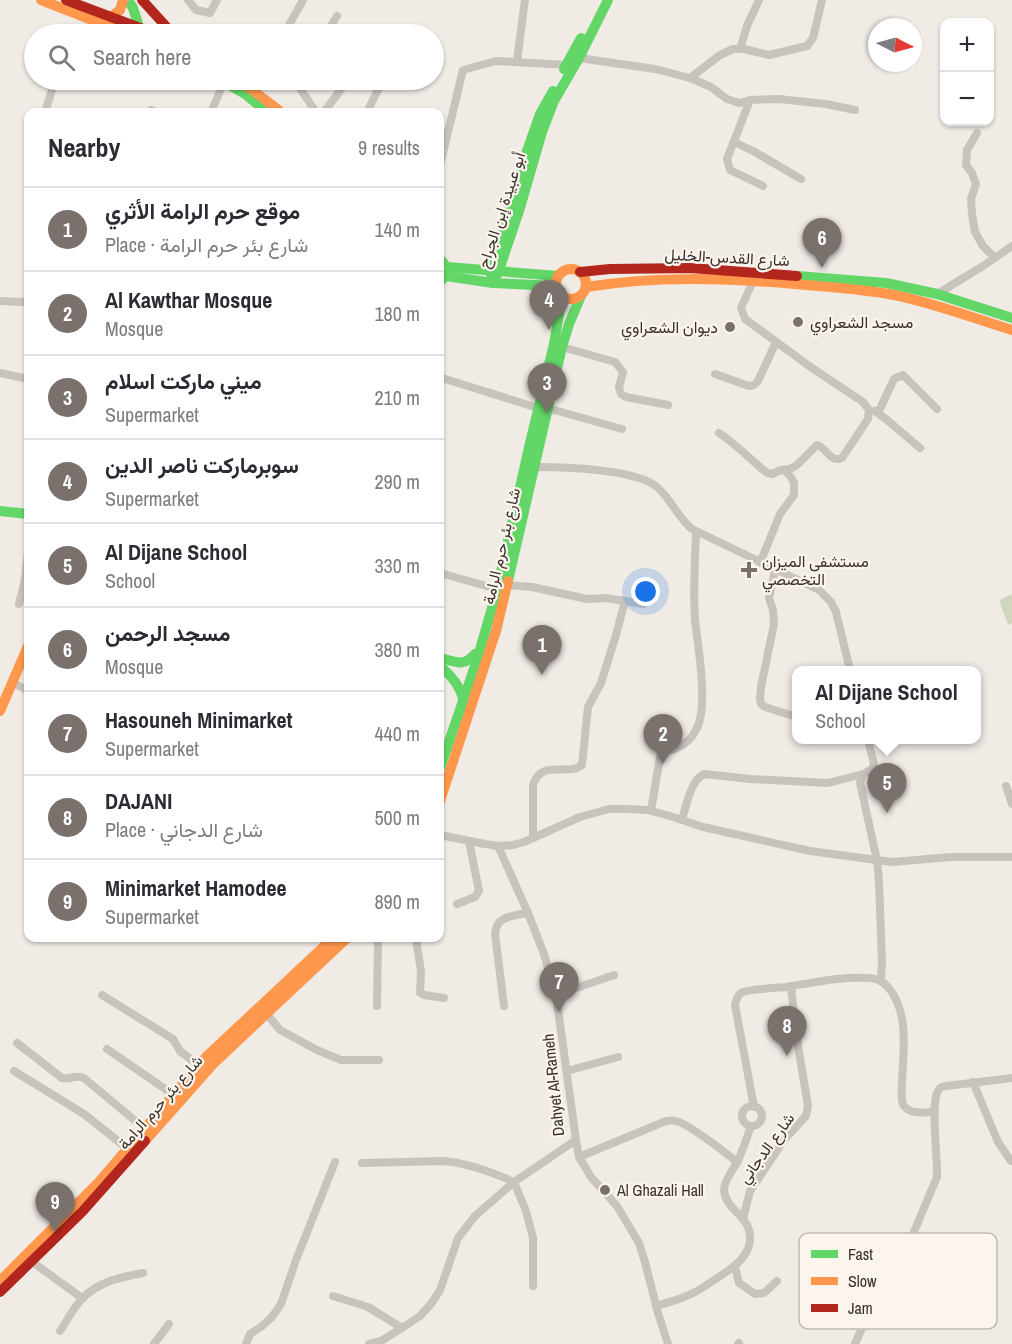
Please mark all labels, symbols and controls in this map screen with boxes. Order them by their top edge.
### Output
north arrow [868,18,922,72]
map controls [940,18,994,126]
button: + [940,18,994,72]
search box [24,24,444,90]
icon: search [45,41,78,74]
text: Search here [93,42,191,72]
button: − [940,72,994,126]
text: Nearby [48,130,120,165]
text: 9 results [358,134,420,161]
street label: أبو عبيدة إبن الجراح [472,149,531,271]
text: موقع حرم الرامة الأثري [105,196,300,226]
text: 1 [63,216,72,243]
text: 140 m [374,216,420,243]
pin: 6 [802,218,842,268]
text: Place · شارع بئر حرم الرامة [105,231,308,258]
street label: شارع القدس-الخليل [664,243,790,272]
pin: 4 [530,280,568,330]
text: Al Kawthar Mosque [105,285,272,315]
text: 2 [63,300,72,327]
text: 180 m [374,300,420,327]
place label: مسجد الشعراوي [810,311,913,336]
text: Mosque [105,315,163,342]
marker: مسجد الشعراوي [791,315,805,329]
place label: ديوان الشعراوي [621,316,718,341]
marker: ديوان الشعراوي [723,320,737,334]
pin: 3 [528,364,566,413]
text: ميني ماركت اسلام [105,366,262,396]
text: 3 [63,384,72,411]
text: 210 m [374,384,420,411]
text: Supermarket [105,401,199,428]
text: سوبرماركت ناصر الدين [105,450,299,480]
text: 4 [63,468,72,495]
text: 290 m [374,468,420,495]
text: Supermarket [105,485,199,512]
street label: شارع بئر حرم الرامة [477,486,526,607]
text: Al Dijane School [105,537,247,567]
place label: مستشفى الميزان التخصصي [762,550,869,593]
text: 5 [63,552,72,579]
text: 330 m [374,552,420,579]
marker: مستشفى الميزان التخصصي [740,561,758,579]
text: School [105,567,155,594]
your location [631,577,660,606]
text: مسجد الرحمن [105,618,230,648]
pin: 1 [522,626,562,675]
text: 6 [63,636,72,663]
text: 380 m [374,636,420,663]
text: Mosque [105,653,163,680]
popup [792,666,981,744]
text: Al Dijane School [815,677,958,707]
text: Hasouneh Minimarket [105,705,292,735]
text: School [815,707,865,734]
pin: 2 [644,714,682,764]
text: 7 [63,720,72,747]
text: 440 m [374,720,420,747]
text: Supermarket [105,735,199,762]
pin: 5 [868,764,906,813]
text: DAJANI [105,786,172,816]
text: 8 [63,804,72,831]
text: 500 m [374,804,420,831]
text: Place · شارع الدجاني [105,816,263,843]
text: Minimarket Hamodee [105,873,286,903]
text: 9 [63,888,72,915]
text: 890 m [374,888,420,915]
text: Supermarket [105,903,199,930]
pin: 7 [540,962,578,1012]
pin: 8 [768,1006,806,1056]
street label: Dahyet Al-Rameh [537,1033,569,1137]
street label: شارع بئر حرم الرامة [113,1050,208,1155]
street label: شارع الدجاني [733,1108,802,1190]
place label: Al Ghazali Hall [616,1179,704,1201]
pin: 9 [36,1182,74,1232]
marker: Al Ghazali Hall [598,1183,612,1197]
legend [799,1233,997,1329]
text: Fast [848,1243,873,1265]
text: Slow [848,1270,877,1292]
text: Jam [848,1297,873,1319]

